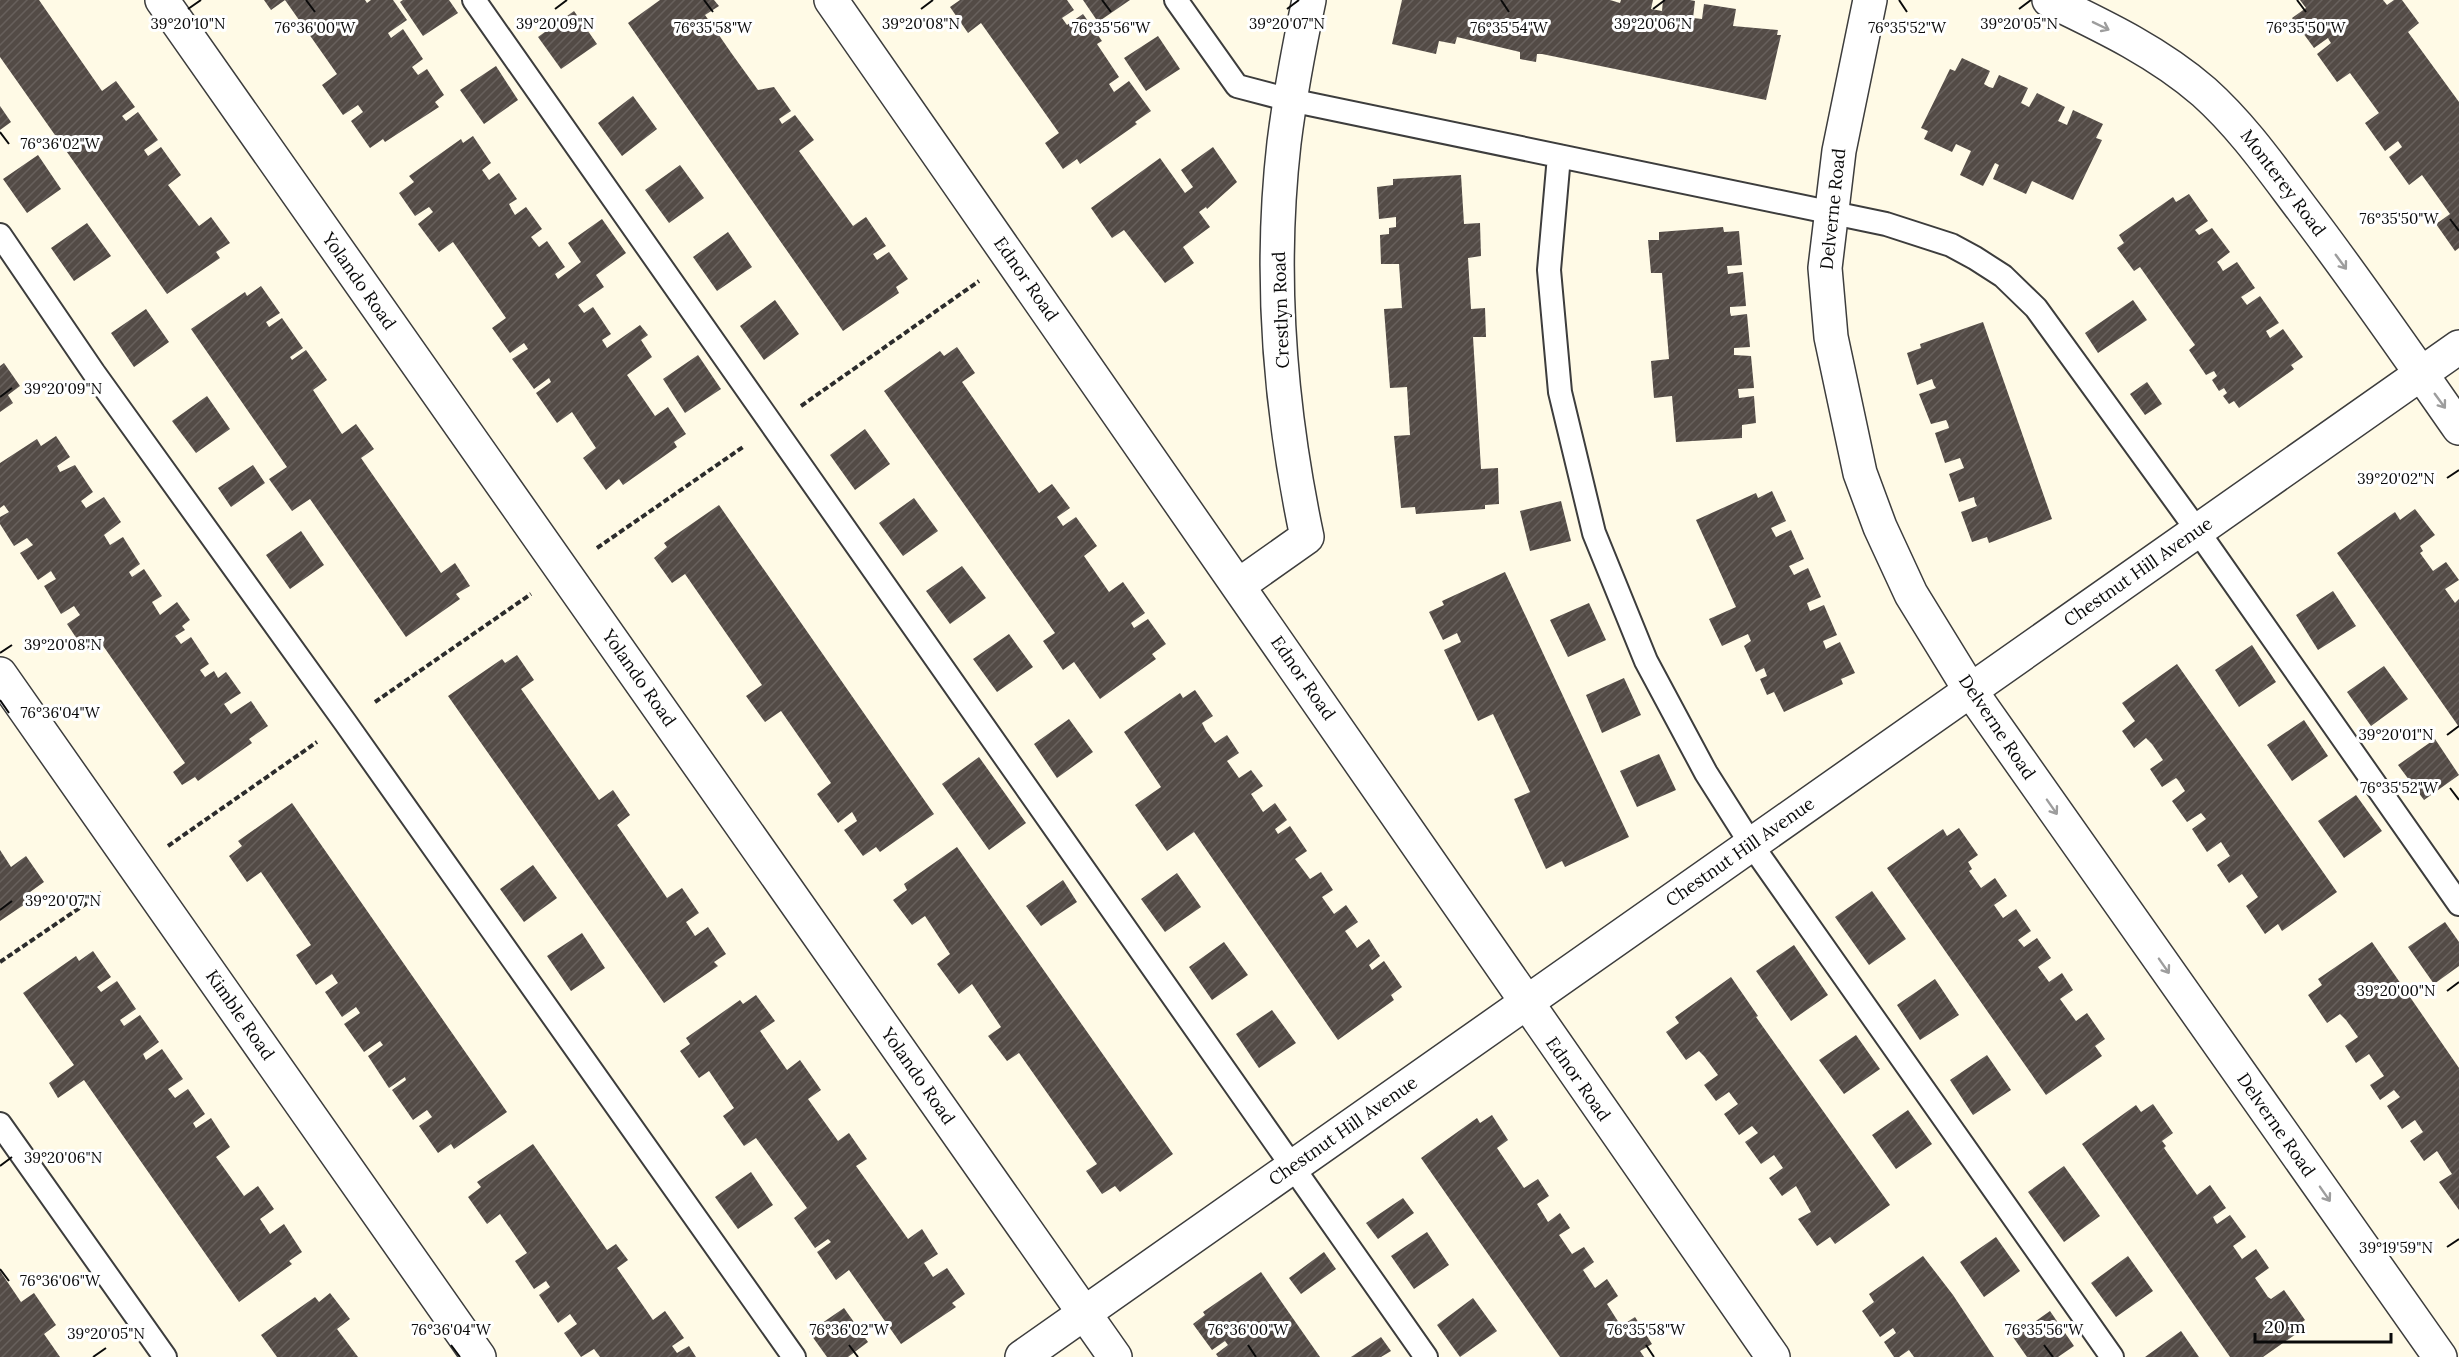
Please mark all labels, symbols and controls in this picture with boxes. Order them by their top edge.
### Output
text: 39°20'10"N [151,14,226,33]
text: 39°20'09"N [516,14,594,33]
text: 39°20'08"N [882,14,960,33]
text: 39°20'07"N [1249,14,1325,33]
text: 39°20'06"N [1614,14,1692,33]
text: 39°20'05"N [1980,14,2058,33]
text: 76°36'00"W [275,18,356,37]
text: 76°35'58"W [674,18,753,37]
text: 76°35'56"W [1072,18,1151,37]
text: 76°35'54"W [1470,18,1549,37]
text: 76°35'52"W [1868,18,1947,37]
text: 76°35'50"W [2267,18,2347,37]
one-way arrow [2092,20,2110,32]
street label: Monterey Road [2236,125,2331,241]
text: 76°36'02"W [20,134,101,153]
street label: Delverne Road [1815,147,1850,271]
text: 76°35'50"W [2360,209,2440,228]
street label: Yolando Road [317,227,402,334]
street label: Ednor Road [989,232,1064,326]
street label: Crestlyn Road [1267,251,1294,369]
one-way arrow [2335,254,2348,270]
text: 39°20'09"N [24,379,102,398]
one-way arrow [2434,392,2446,408]
text: 39°20'02"N [2357,469,2435,488]
street label: Chestnut Hill Avenue [2059,511,2217,632]
street label: Yolando Road [597,624,682,731]
street label: Ednor Road [1266,631,1341,725]
text: 39°20'08"N [24,635,102,654]
street label: Delverne Road [1954,670,2041,784]
text: 76°36'04"W [20,703,101,722]
text: 39°20'01"N [2359,725,2434,744]
text: 76°35'52"W [2360,778,2439,797]
street label: Chestnut Hill Avenue [1661,791,1819,912]
one-way arrow [2046,798,2058,814]
text: 39°20'07"N [25,891,101,910]
one-way arrow [2158,958,2170,974]
street label: Kimble Road [201,965,280,1065]
text: 39°20'00"N [2357,981,2435,1000]
street label: Yolando Road [876,1022,961,1129]
street label: Ednor Road [1541,1032,1616,1126]
street label: Delverne Road [2232,1068,2321,1181]
street label: Chestnut Hill Avenue [1264,1070,1422,1191]
text: 39°20'06"N [24,1148,102,1167]
one-way arrow [2319,1185,2331,1202]
text: 39°19'59"N [2359,1238,2433,1257]
text: 76°36'06"W [20,1271,101,1290]
scale bar [2255,1306,2392,1344]
text: 20 m [2264,1315,2306,1338]
text: 76°36'04"W [411,1320,492,1339]
text: 76°36'02"W [809,1320,890,1339]
text: 76°36'00"W [1208,1320,1289,1339]
text: 76°35'58"W [1607,1320,1686,1339]
text: 76°35'56"W [2005,1320,2084,1339]
text: 39°20'05"N [67,1324,145,1343]

